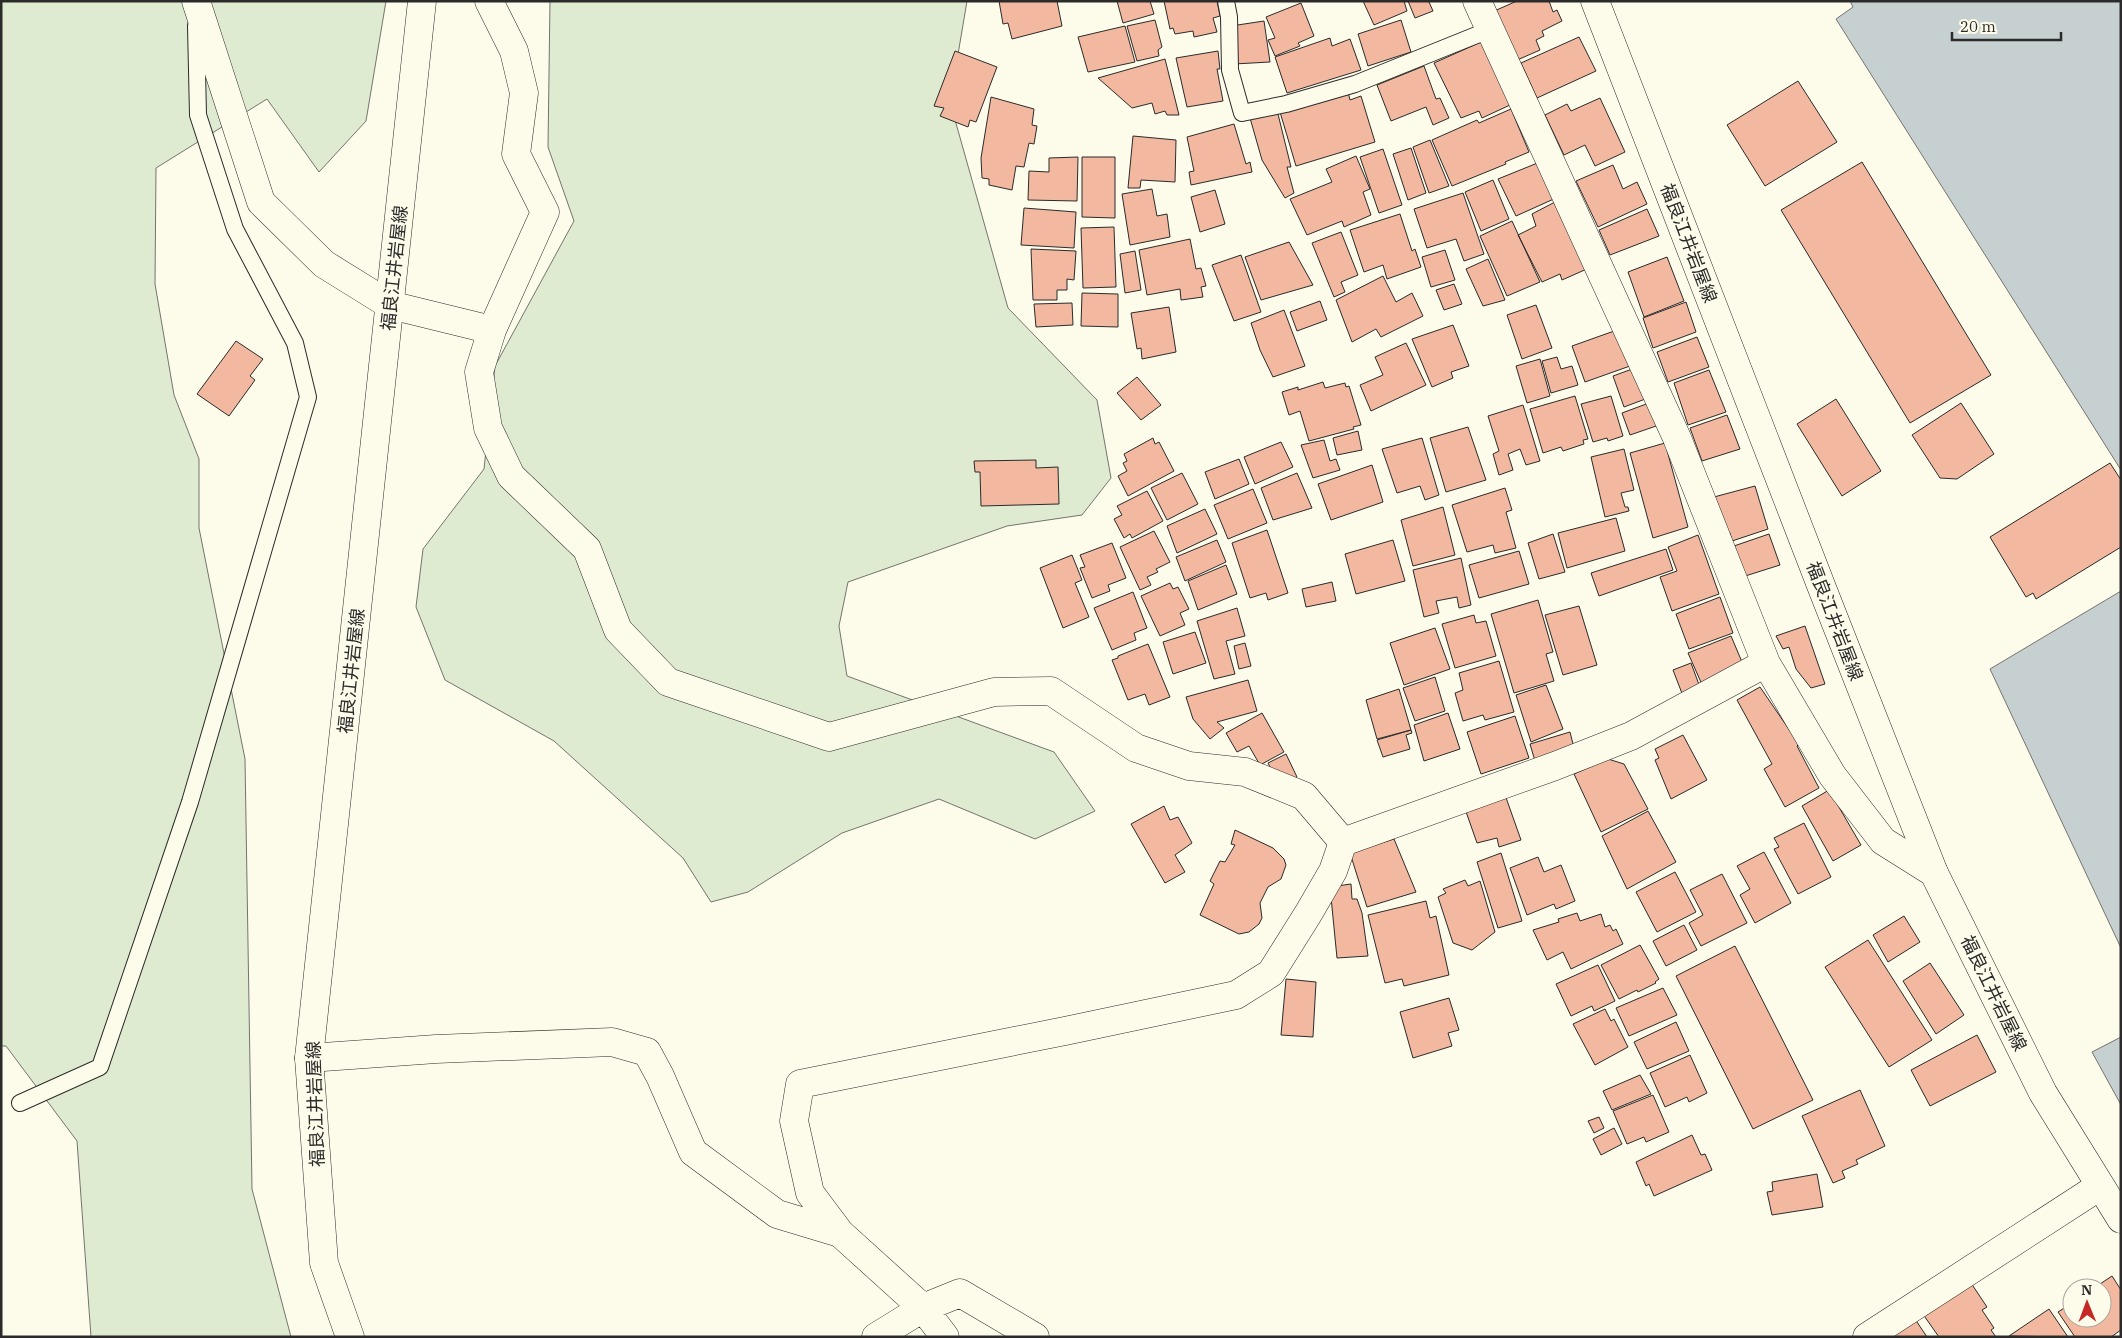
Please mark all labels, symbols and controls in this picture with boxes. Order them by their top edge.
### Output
scale bar [1952,10,2061,42]
text: 20 m [1960,17,1996,36]
street label: 福良江井岩屋線 [1656,180,1722,306]
street label: 福良江井岩屋線 [376,204,412,332]
street label: 福良江井岩屋線 [1802,558,1868,684]
street label: 福良江井岩屋線 [333,607,369,735]
street label: 福良江井岩屋線 [1956,931,2032,1055]
street label: 福良江井岩屋線 [301,1041,329,1167]
north arrow [2062,1278,2112,1328]
text: N [2081,1281,2092,1299]

